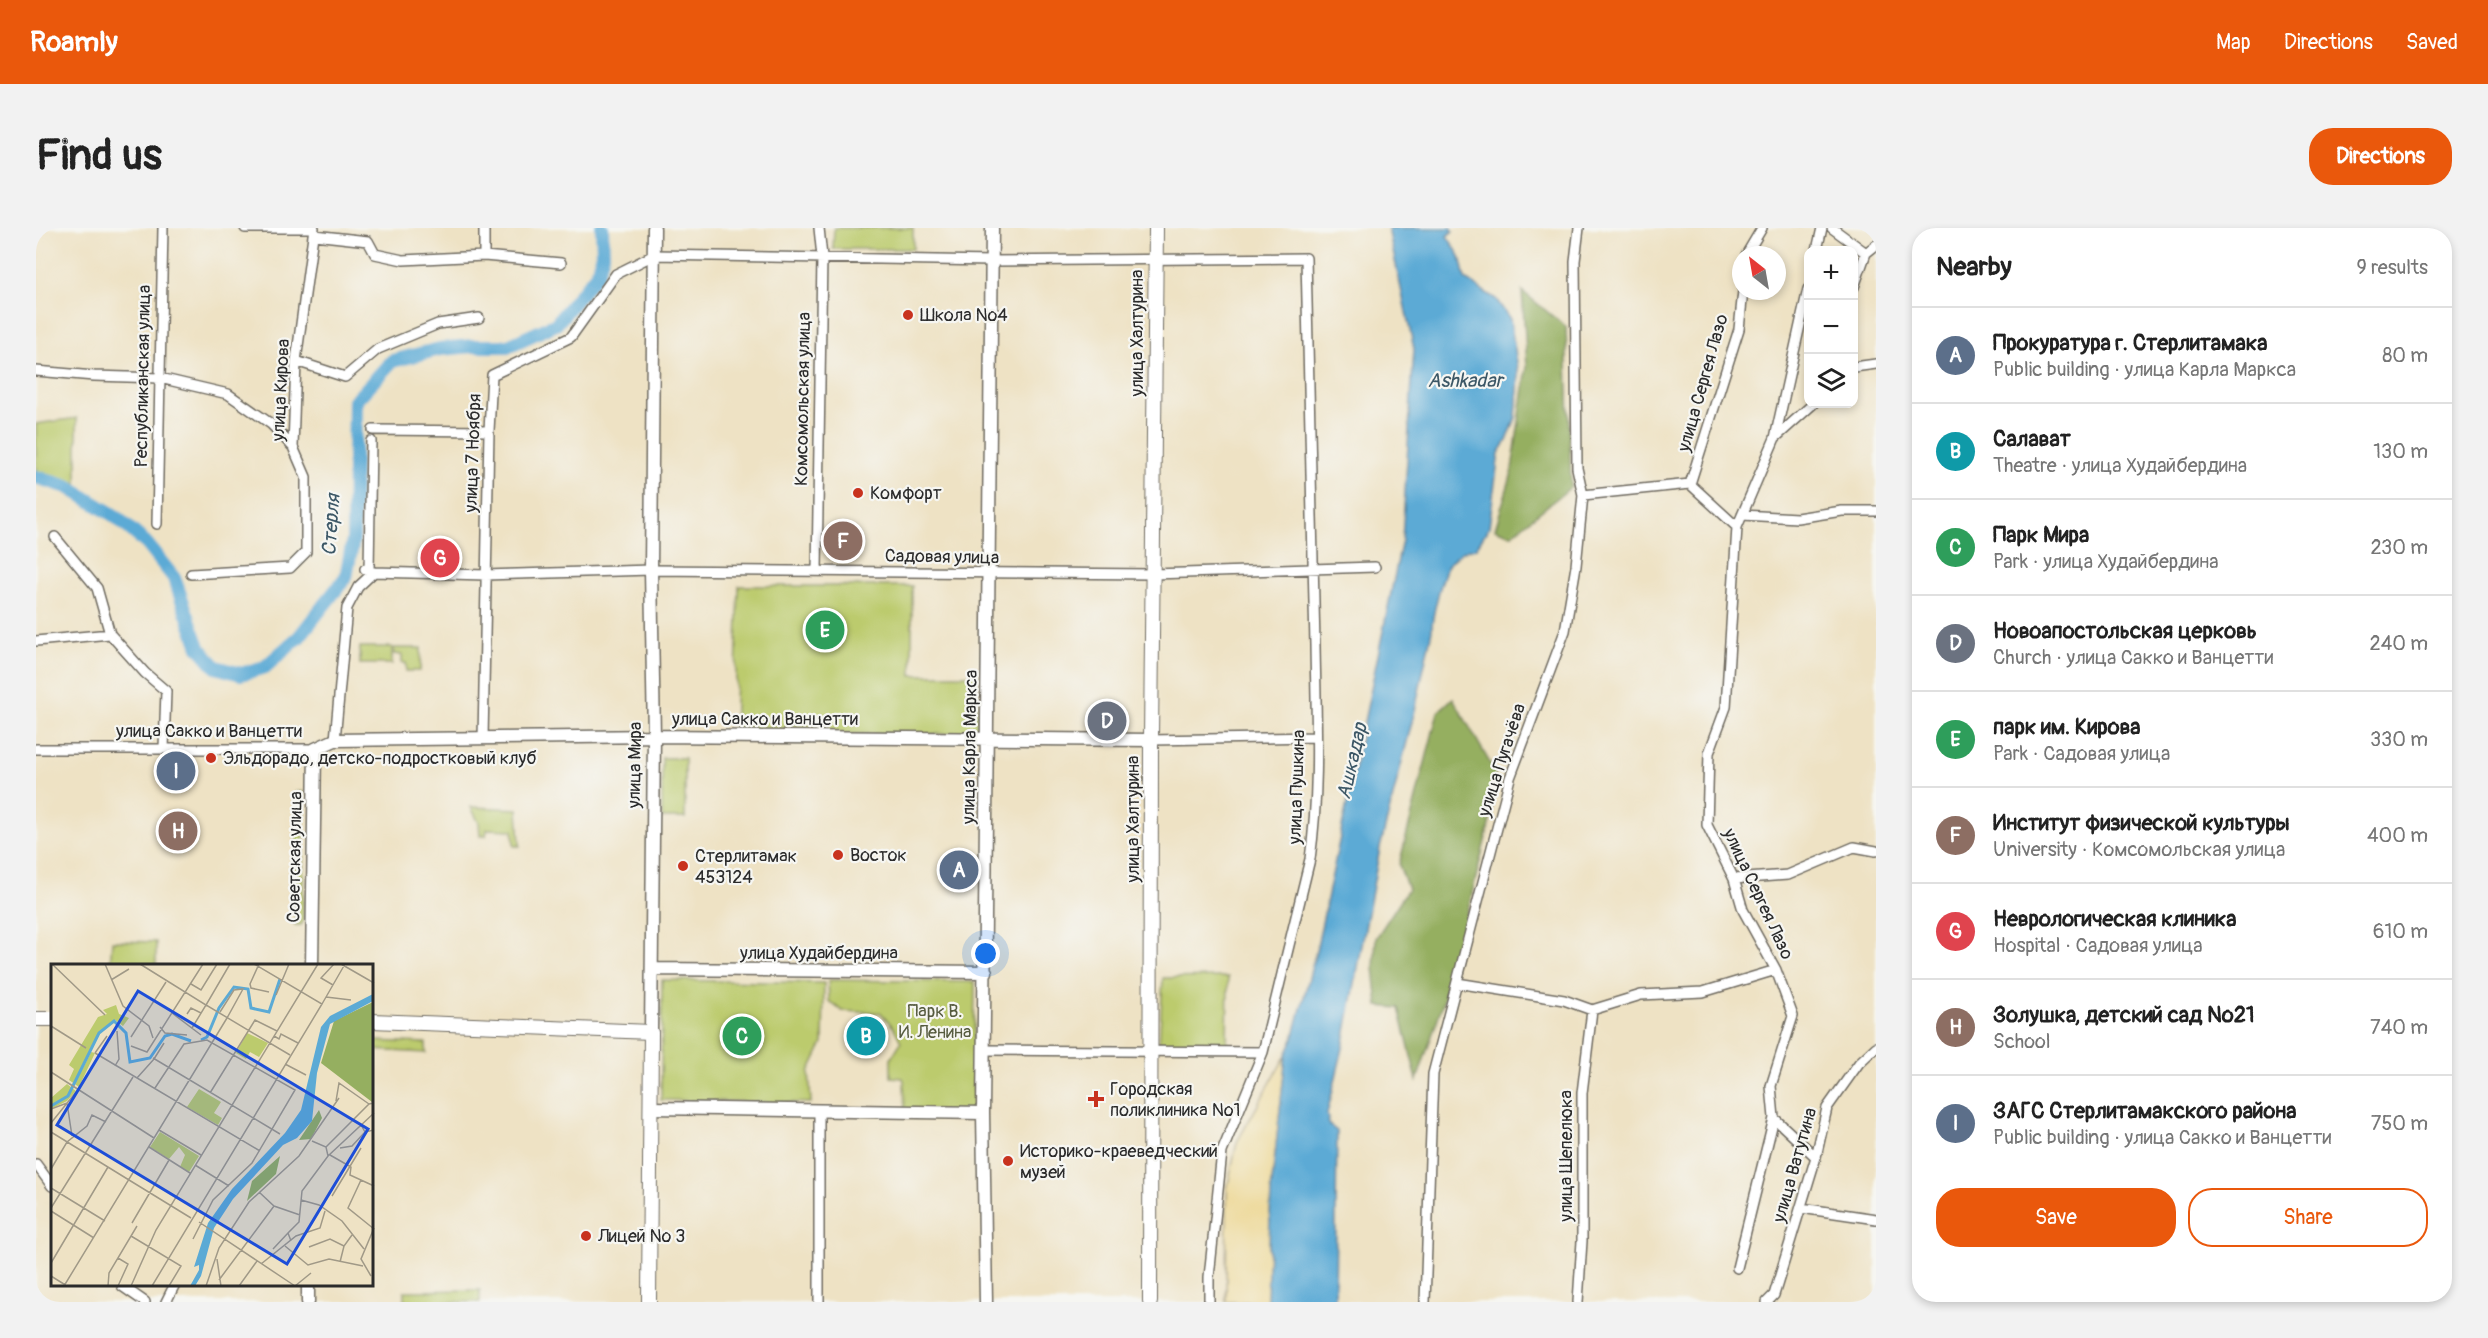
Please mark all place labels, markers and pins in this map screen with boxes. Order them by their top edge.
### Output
place label: Школа №4 [920,304,1008,327]
marker: Школа №4 [901,308,915,322]
place label: Комфорт [870,482,942,505]
marker: Комфорт [851,486,865,500]
pin: F [824,518,862,564]
pin: G [420,536,460,580]
pin: E [806,608,844,652]
pin: D [1088,698,1126,744]
place label: Эльдорадо, детско-подростковый клуб [223,747,537,770]
pin: I [156,748,196,794]
marker: Эльдорадо, детско-подростковый клуб [204,751,218,765]
pin: H [158,808,198,854]
place label: Восток [850,844,907,867]
place label: Стерлитамак 453124 [695,845,797,889]
marker: Восток [831,848,845,862]
pin: A [940,848,978,892]
marker: Стерлитамак 453124 [676,859,690,873]
pin: C [722,1014,762,1058]
pin: B [846,1014,886,1058]
place label: Городская поликлиника №1 [1110,1078,1241,1122]
marker: Городская поликлиника №1 [1087,1090,1105,1108]
place label: Историко-краеведческий музей [1020,1140,1218,1184]
marker: Историко-краеведческий музей [1001,1154,1015,1168]
place label: Лицей № 3 [597,1225,685,1248]
marker: Лицей № 3 [579,1229,593,1243]

